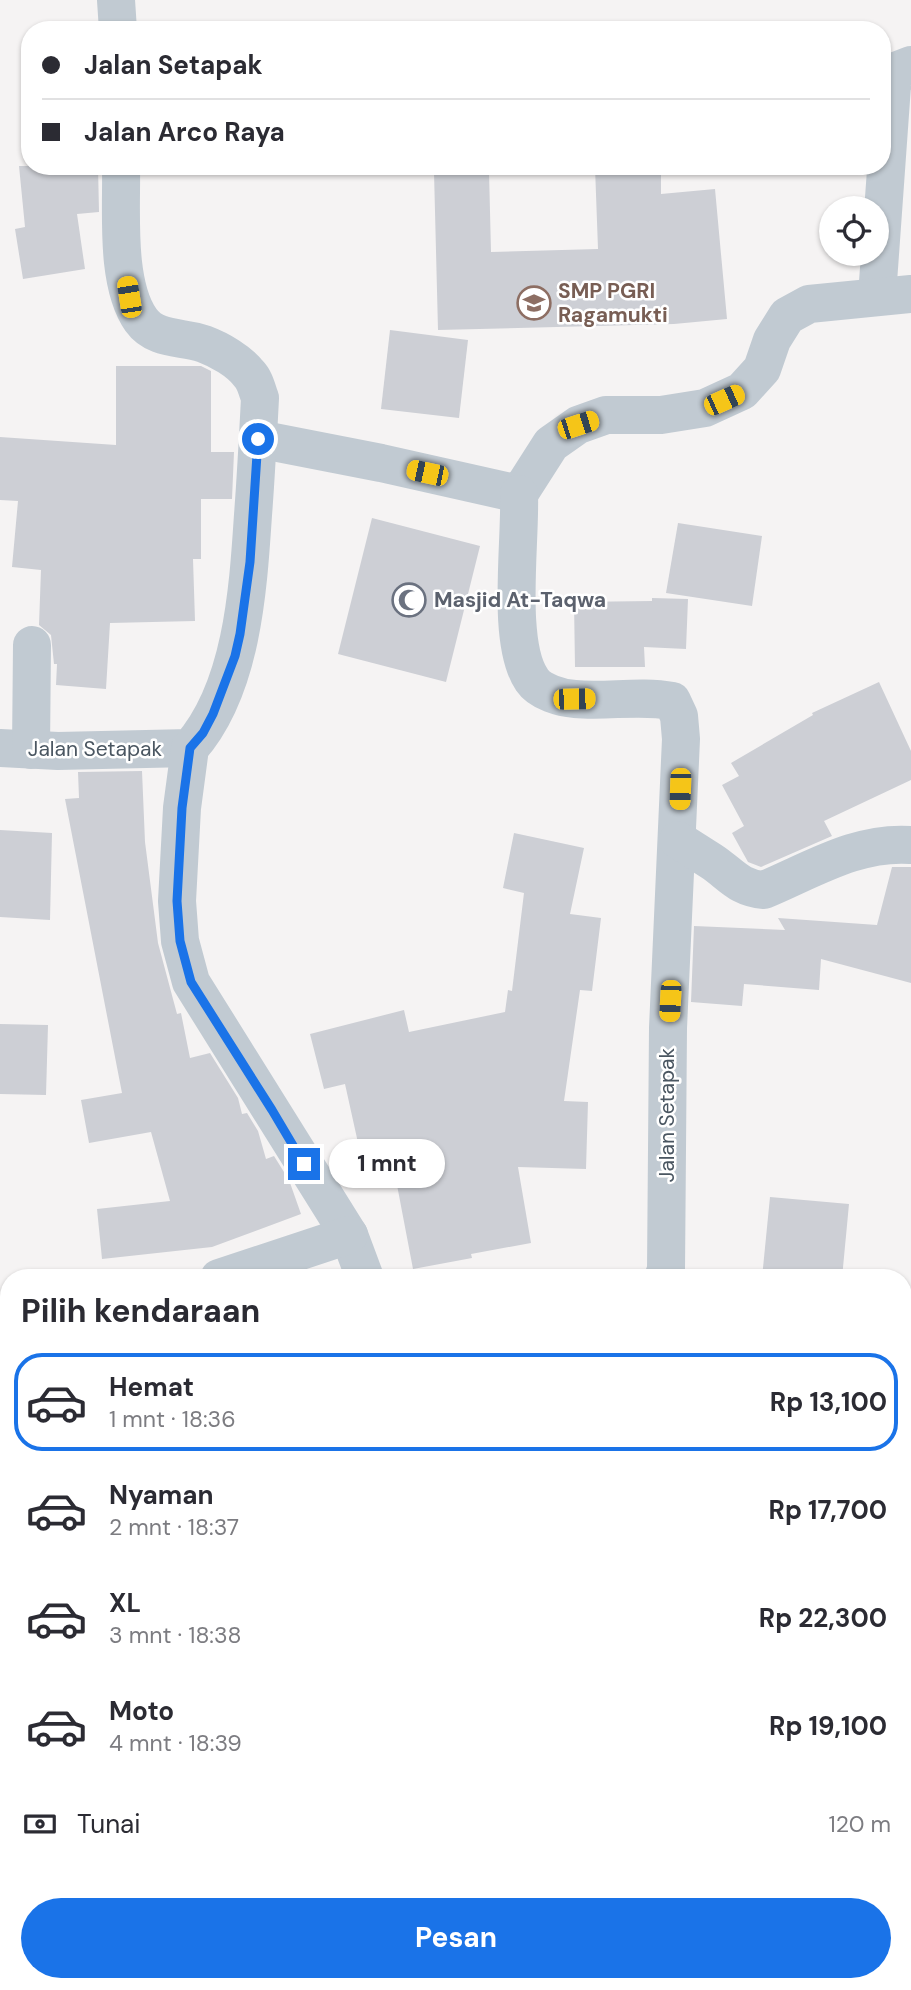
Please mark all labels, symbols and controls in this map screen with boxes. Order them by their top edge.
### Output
text: Jalan Setapak [84,48,263,82]
text: Jalan Arco Raya [84,115,285,149]
map controls [819,196,889,266]
button: locate [819,196,889,266]
car [116,275,143,319]
place label: SMP PGRI Ragamukti [558,277,668,329]
school or university icon: SMP PGRI Ragamukti [515,284,553,322]
car [701,382,748,418]
car [555,409,602,441]
route start [242,423,274,455]
car [405,458,450,488]
mosque icon: Masjid At-Taqwa [390,581,428,619]
place label: Masjid At-Taqwa [434,586,606,614]
car [553,688,596,710]
street label: Jalan Setapak [28,735,163,763]
car [669,768,692,810]
car [659,979,682,1023]
street label: Jalan Setapak [653,1047,681,1182]
callout: 1 mnt [328,1140,444,1188]
route end [288,1148,320,1180]
text: 1 mnt [357,1148,417,1178]
text: Pilih kendaraan [21,1290,260,1332]
text: Hemat [109,1370,194,1404]
icon: car [25,1371,88,1434]
text: Rp 13,100 [770,1385,887,1419]
text: 1 mnt · 18:36 [109,1404,236,1434]
text: Nyaman [109,1478,214,1512]
icon: car [25,1479,88,1542]
text: Rp 17,700 [769,1493,887,1527]
text: 2 mnt · 18:37 [109,1512,239,1542]
text: XL [109,1586,141,1620]
icon: car [25,1587,88,1650]
text: Rp 22,300 [759,1601,887,1635]
text: 3 mnt · 18:38 [109,1620,242,1650]
text: Moto [109,1694,174,1728]
icon: car [25,1695,88,1758]
text: Rp 19,100 [769,1709,887,1743]
text: 4 mnt · 18:39 [109,1728,242,1758]
icon: cash [21,1805,59,1843]
text: Tunai [77,1807,141,1841]
text: 120 m [828,1809,891,1839]
button: Pesan [21,1898,891,1978]

